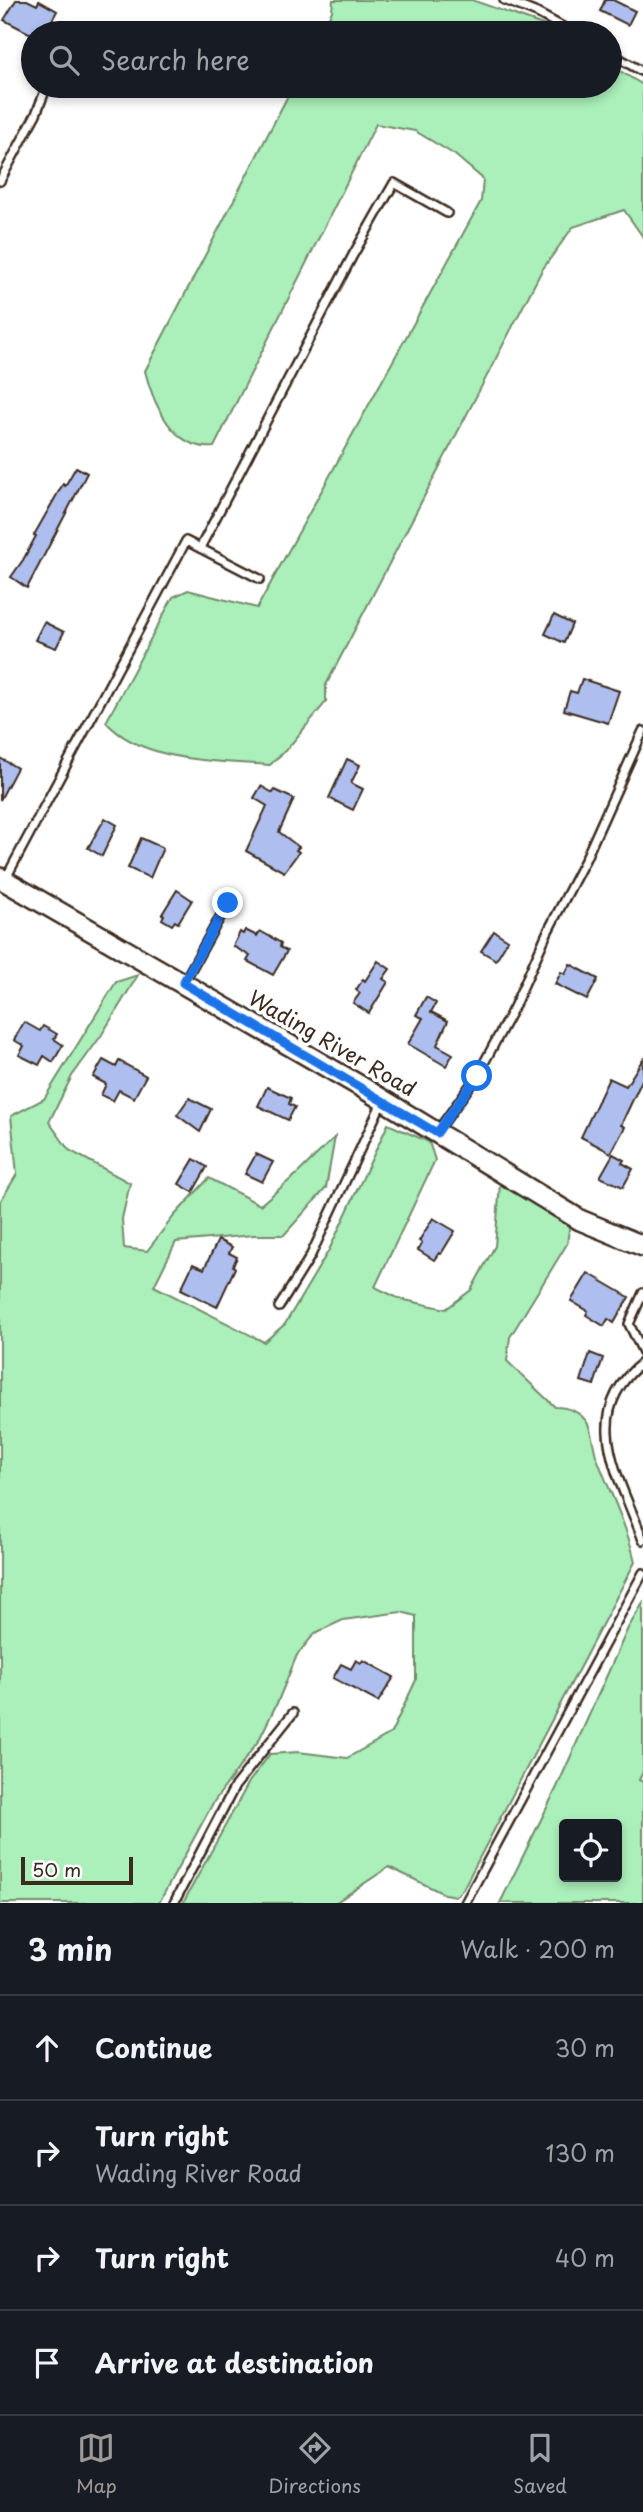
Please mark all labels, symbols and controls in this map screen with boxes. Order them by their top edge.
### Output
search box [21,21,622,98]
text: Search here [101,40,250,79]
icon: search [45,41,83,79]
route end [212,887,243,918]
street label: Wading River Road [243,981,423,1103]
route start [461,1060,492,1091]
map controls [559,1819,622,1882]
button: locate [559,1819,622,1882]
scale bar [21,1854,133,1886]
text: 50 m [32,1855,81,1883]
text: 3 min [28,1926,113,1971]
text: Walk · 200 m [460,1931,615,1966]
text: Continue [95,2028,212,2067]
icon: ahead [28,2029,66,2067]
text: 30 m [554,2030,615,2065]
text: Turn right [95,2116,229,2155]
icon: right [28,2134,66,2172]
text: 130 m [545,2135,615,2170]
text: Wading River Road [95,2155,302,2190]
text: Turn right [95,2238,229,2277]
icon: right [28,2239,66,2277]
text: 40 m [555,2240,615,2275]
text: Arrive at destination [95,2343,374,2382]
icon: arrive [28,2344,66,2382]
tab: Map [76,2429,117,2499]
tab: Directions [269,2429,361,2499]
tab: Saved [513,2429,567,2499]

